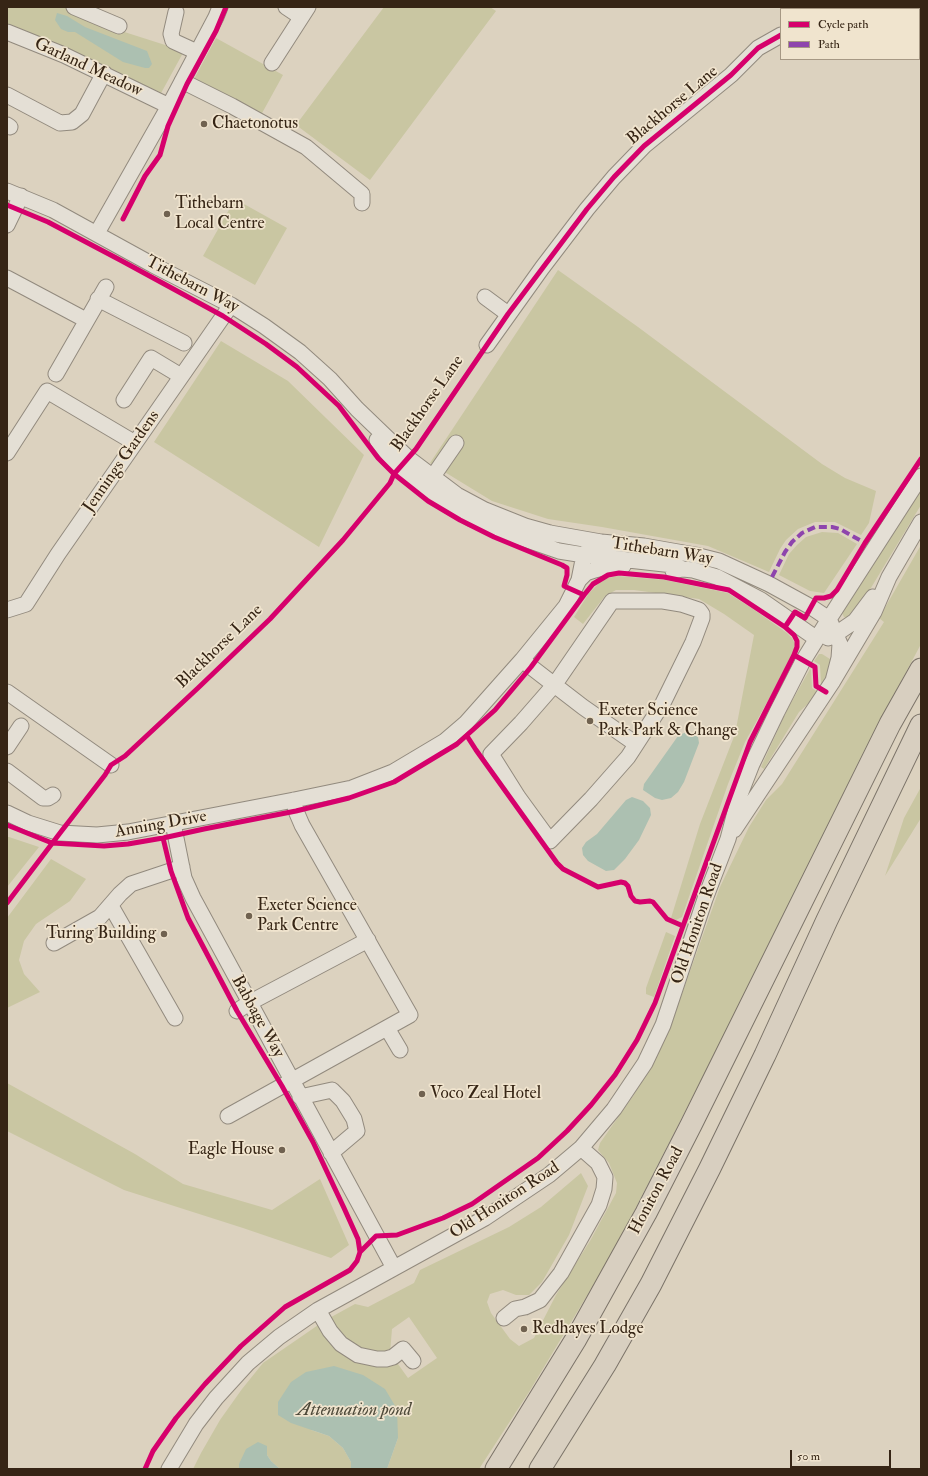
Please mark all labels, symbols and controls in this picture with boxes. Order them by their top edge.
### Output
legend [780,8,920,60]
text: Cycle path [818,17,868,32]
street label: Garland Meadow [31,34,145,102]
text: Path [818,37,840,52]
street label: Blackhorse Lane [623,62,723,150]
place label: Chaetonotus [212,114,298,134]
marker: Chaetonotus [199,119,209,129]
place label: Tithebarn Local Centre [175,194,264,234]
marker: Tithebarn Local Centre [162,209,172,219]
street label: Tithebarn Way [142,252,242,318]
street label: Blackhorse Lane [387,352,469,456]
street label: Jennings Gardens [79,407,165,517]
street label: Tithebarn Way [610,534,714,570]
street label: Blackhorse Lane [172,601,268,693]
place label: Exeter Science Park Park & Change [598,701,737,741]
marker: Exeter Science Park Park & Change [585,716,595,726]
street label: Anning Drive [114,807,208,843]
street label: Old Honiton Road [668,861,728,987]
place label: Exeter Science Park Centre [257,896,357,936]
marker: Exeter Science Park Centre [244,911,254,921]
place label: Turing Building [46,924,156,944]
marker: Turing Building [159,929,169,939]
street label: Babbage Way [226,972,288,1062]
place label: Voco Zeal Hotel [430,1084,541,1104]
marker: Voco Zeal Hotel [417,1089,427,1099]
place label: Eagle House [188,1140,274,1160]
street label: Honiton Road [625,1144,689,1238]
marker: Eagle House [277,1145,287,1155]
street label: Old Honiton Road [446,1158,564,1244]
place label: Redhayes Lodge [532,1319,644,1339]
marker: Redhayes Lodge [519,1324,529,1334]
water label: Attenuation pond [297,1400,411,1422]
scale bar [792,1442,893,1468]
text: 50 m [797,1449,820,1464]

